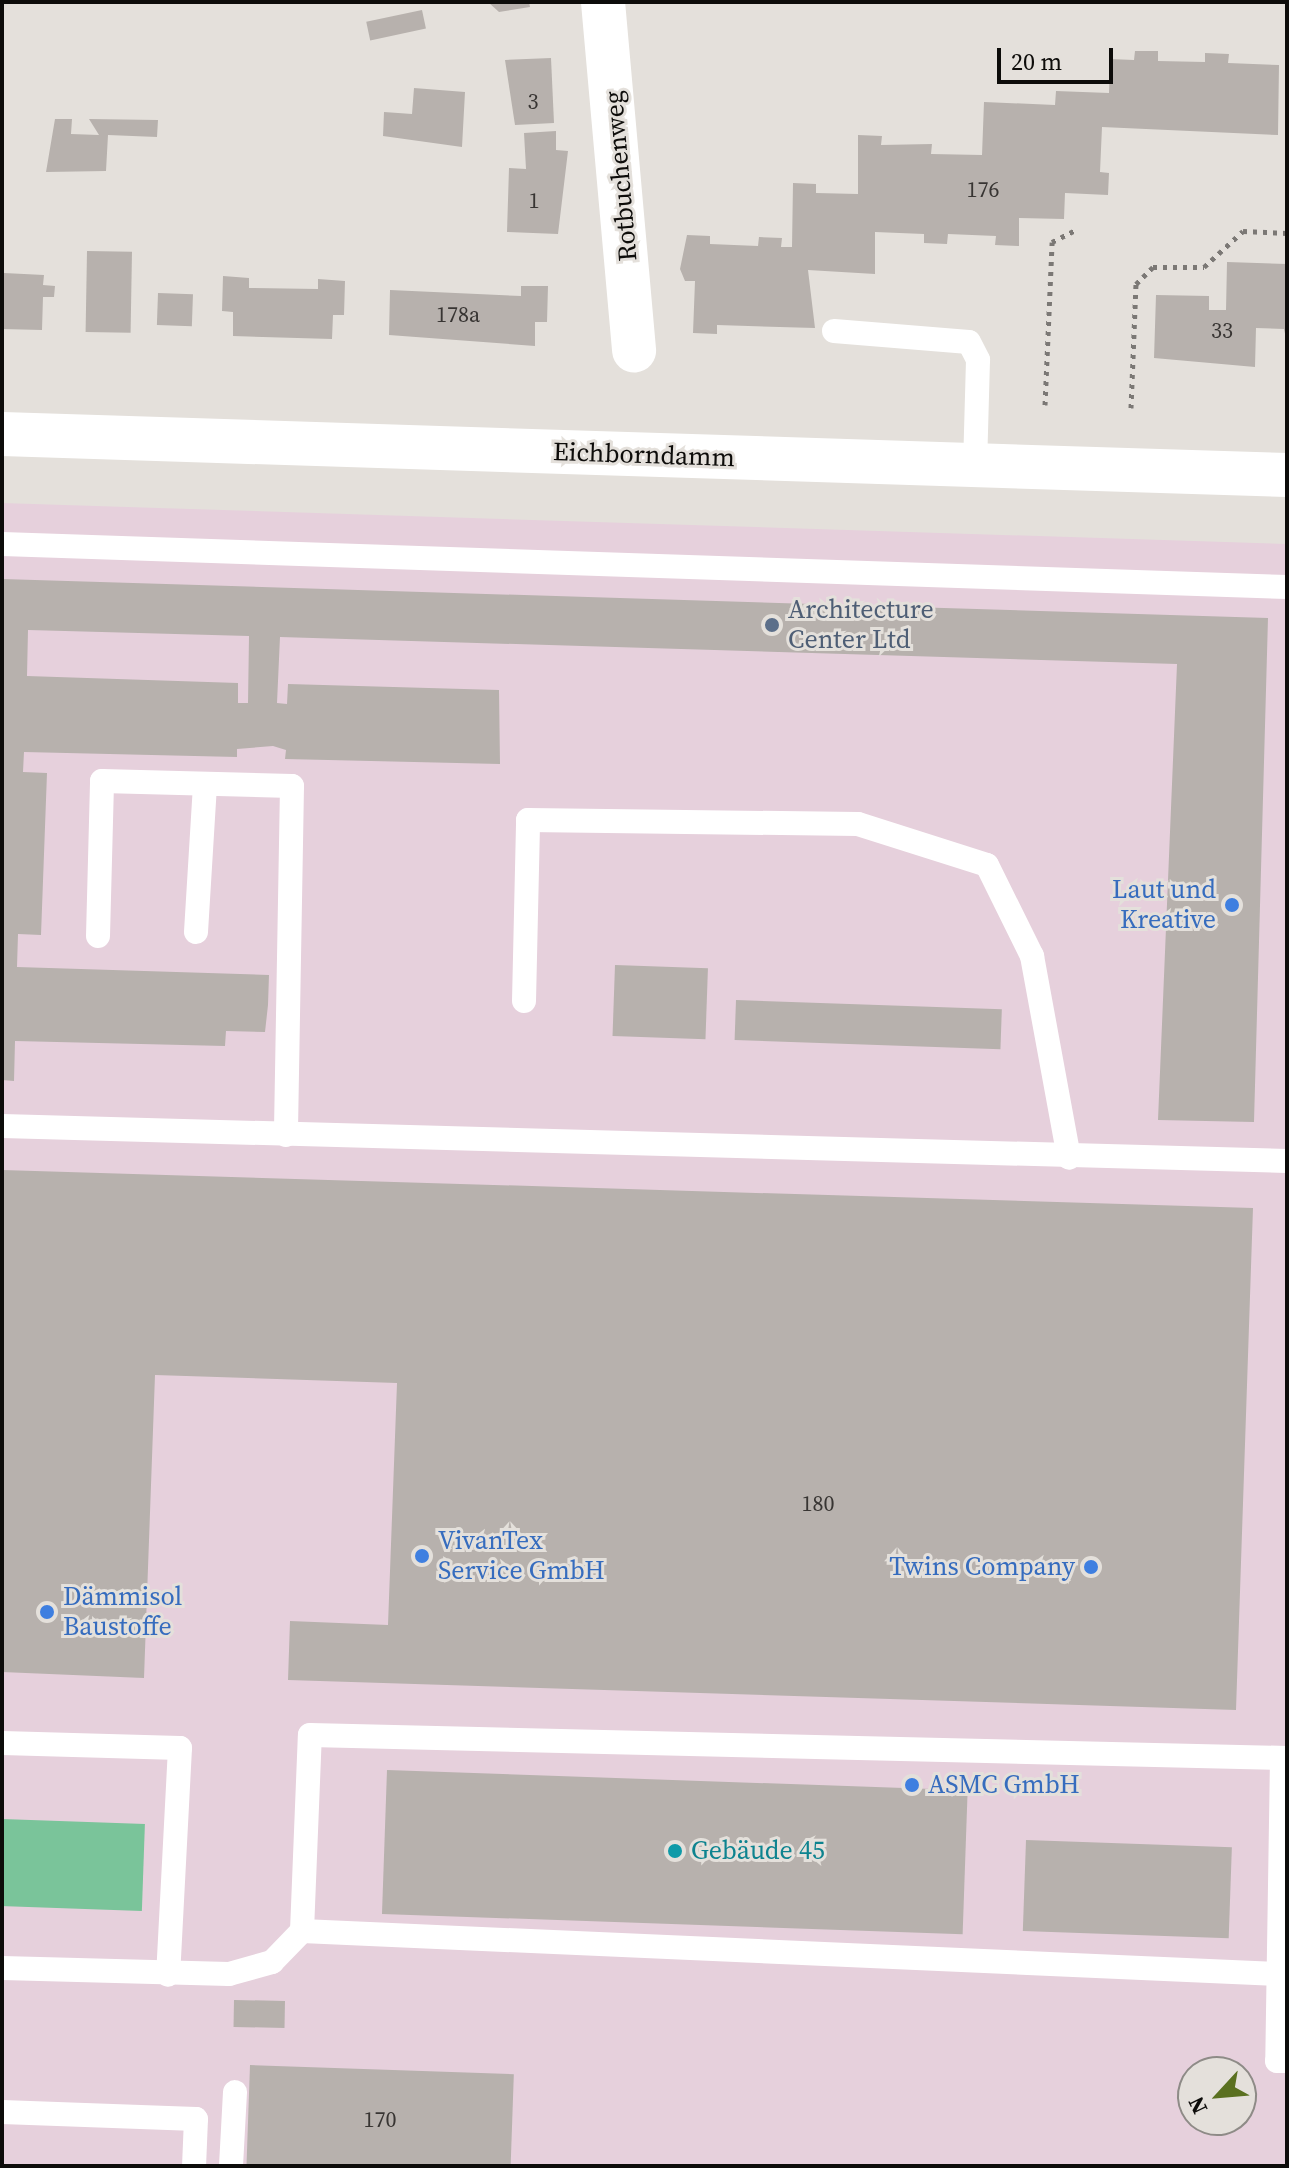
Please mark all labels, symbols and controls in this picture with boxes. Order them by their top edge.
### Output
scale bar [1001,32,1117,82]
text: 20 m [1011,45,1062,78]
house number: 3 [528,89,538,115]
street label: Rotbuchenweg [598,89,644,263]
house number: 176 [967,177,999,203]
house number: 1 [529,188,539,214]
house number: 178a [436,302,480,328]
house number: 33 [1211,318,1233,344]
street label: Eichborndamm [553,436,735,474]
place label: Architecture Center Ltd [788,594,934,656]
marker: Architecture Center Ltd [763,616,781,634]
place label: Laut und Kreative [1112,874,1216,936]
marker: Laut und Kreative [1223,896,1241,914]
house number: 180 [802,1491,834,1517]
place label: VivanTex Service GmbH [438,1525,605,1586]
marker: VivanTex Service GmbH [413,1547,431,1565]
place label: Twins Company [889,1551,1075,1583]
marker: Twins Company [1082,1558,1100,1576]
place label: Dämmisol Baustoffe [63,1581,182,1642]
marker: Dämmisol Baustoffe [38,1603,56,1621]
place label: ASMC GmbH [928,1769,1080,1801]
marker: ASMC GmbH [903,1776,921,1794]
place label: Gebäude 45 [691,1835,825,1867]
marker: Gebäude 45 [666,1842,684,1860]
north arrow [1177,2056,1257,2136]
text: N [1180,2092,1214,2119]
house number: 170 [364,2107,396,2133]

